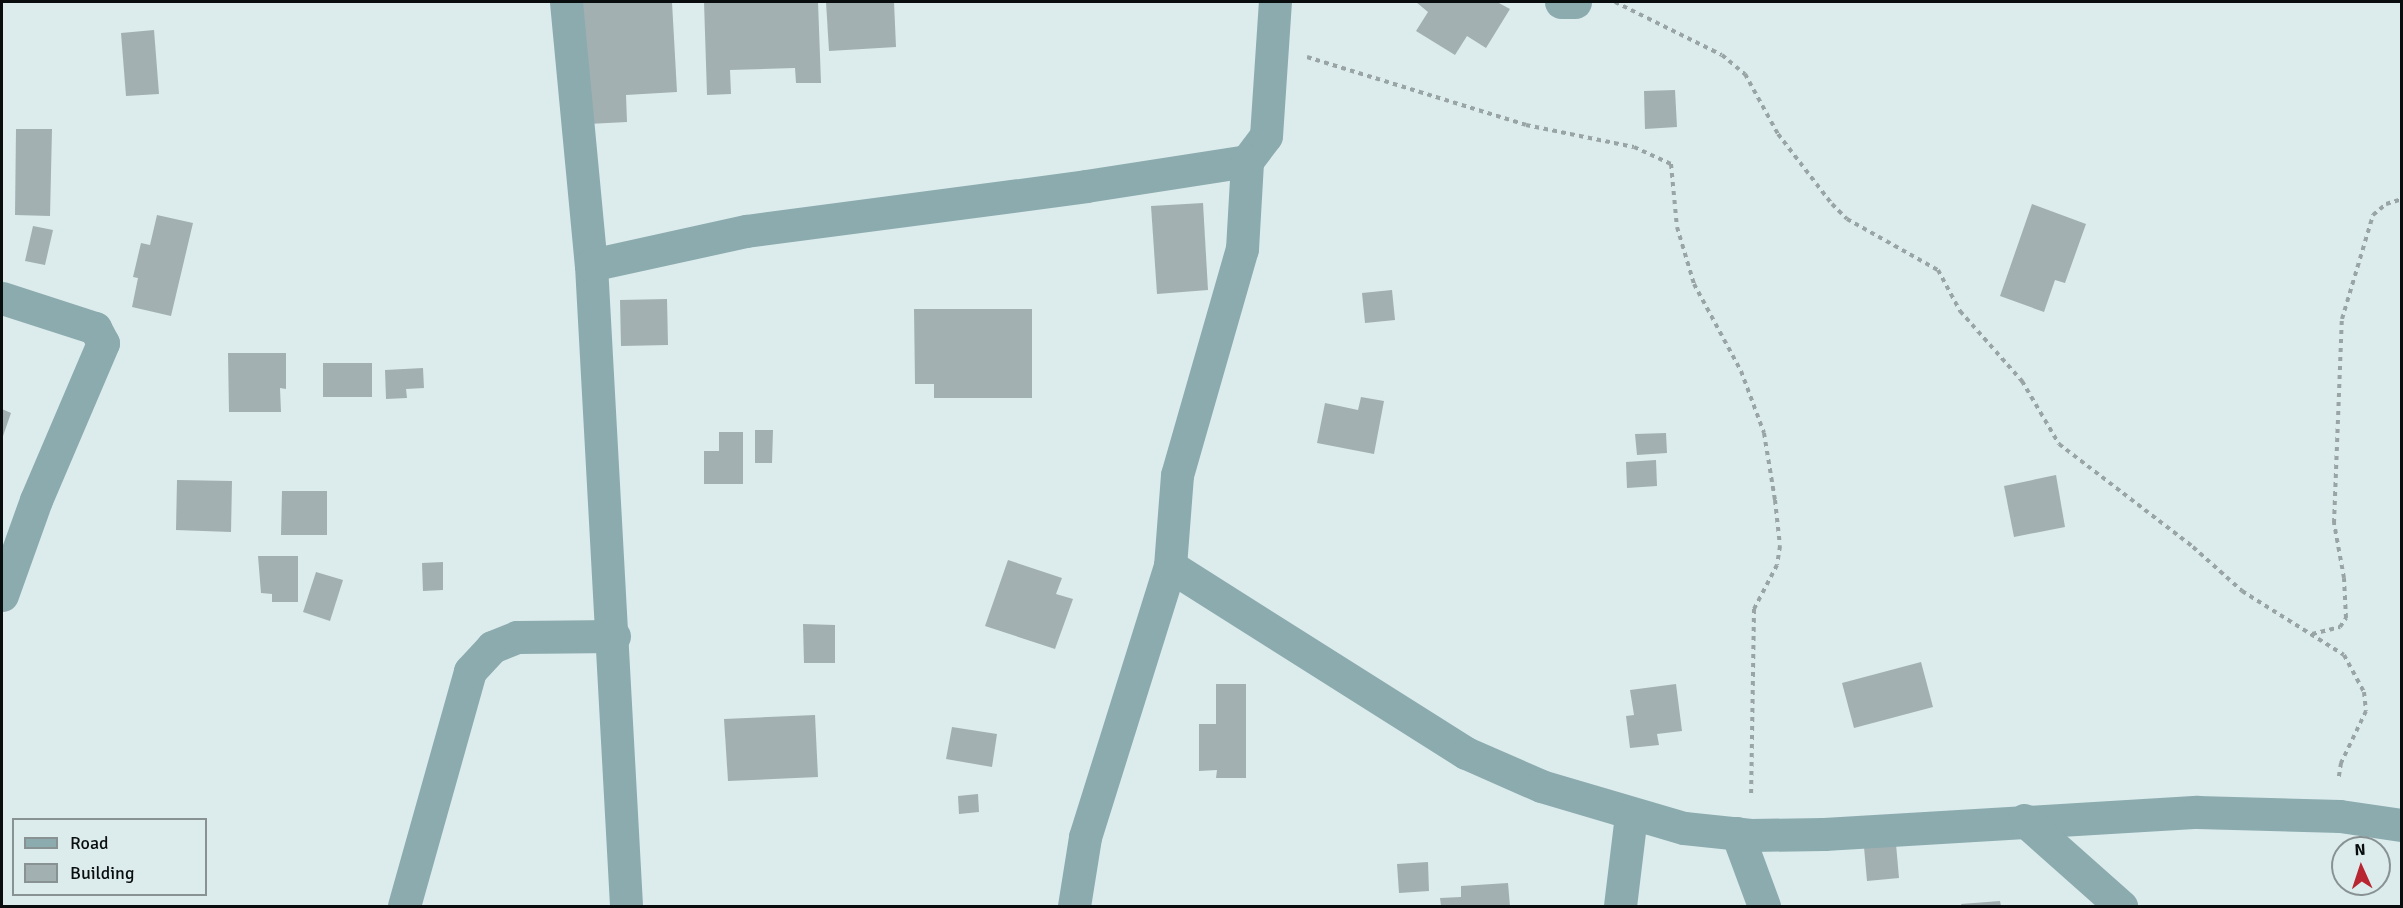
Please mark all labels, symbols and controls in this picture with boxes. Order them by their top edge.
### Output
legend [12,818,207,896]
text: Road [70,832,109,854]
north arrow [2331,836,2391,896]
text: N [2354,840,2366,860]
text: Building [70,862,134,884]

